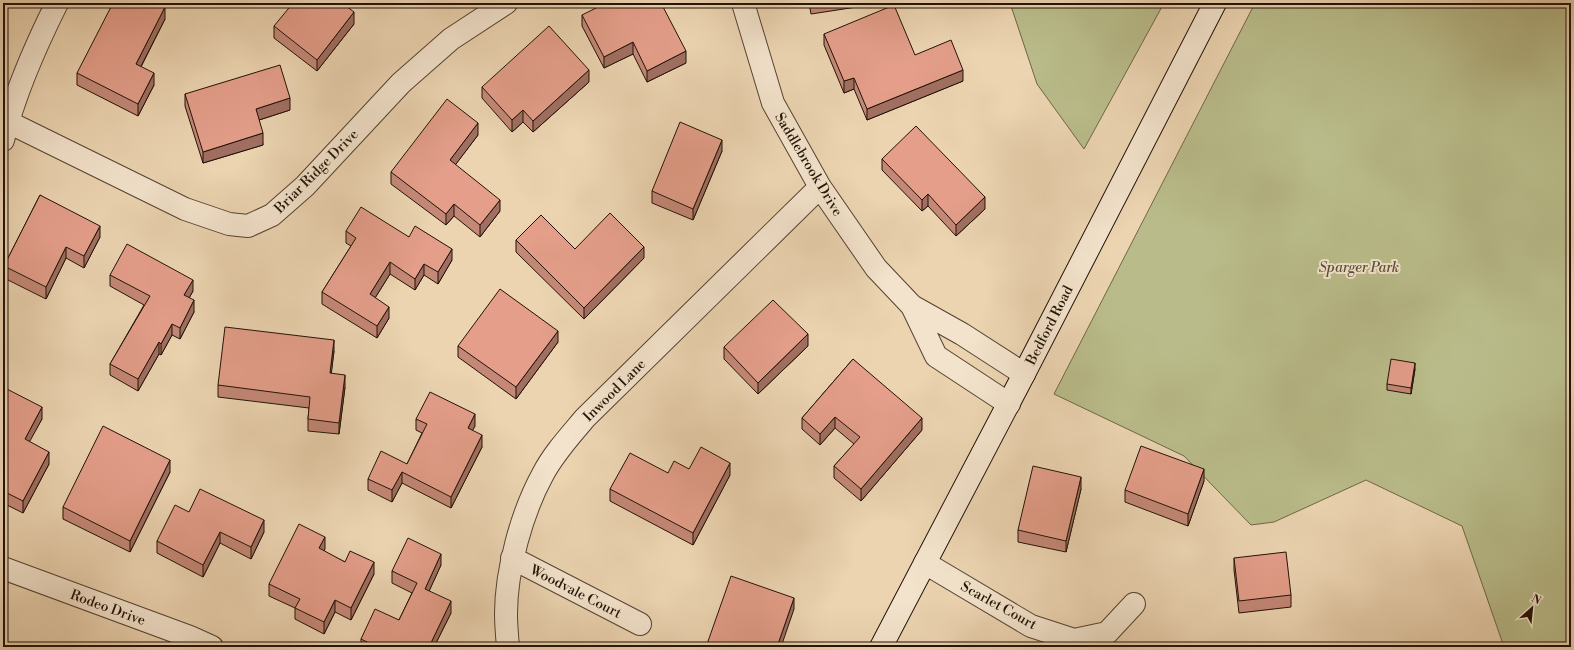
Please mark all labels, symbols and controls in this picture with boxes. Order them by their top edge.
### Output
street label: Saddlebrook Drive [770,109,846,220]
street label: Briar Ridge Drive [270,126,363,218]
park label: Sparger Park [1319,259,1399,277]
street label: Bedford Road [1022,283,1078,369]
street label: Inwood Lane [580,356,650,426]
street label: Woodvale Court [526,561,624,623]
street label: Scarlet Court [957,578,1040,634]
street label: Rodeo Drive [68,586,148,630]
north arrow [1512,588,1552,628]
text: N [1529,592,1543,608]

